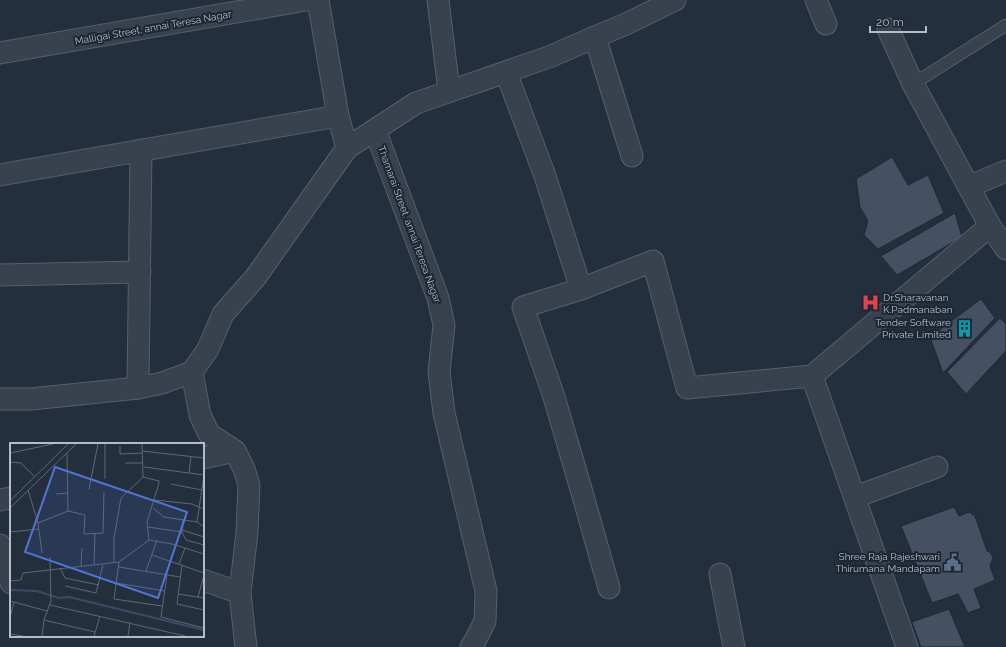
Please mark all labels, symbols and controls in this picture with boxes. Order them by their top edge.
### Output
street label: Malligai Street, annai Teresa Nagar [74,8,233,47]
scale bar [870,8,926,34]
text: 20 m [876,15,904,29]
street label: Thamarai Street, annai Teresa Nagar [376,144,443,305]
place label: Dr.Sharavanan K.Padmanaban [883,292,953,315]
hospital icon: Dr.Sharavanan K.Padmanaban [860,293,880,313]
place label: Tender Software Private Limited [875,317,951,340]
building icon: Tender Software Private Limited [954,318,974,338]
inset map [10,443,204,637]
place label: Shree Raja Rajeshwari Thirumana Mandapam [835,551,940,574]
public building icon: Shree Raja Rajeshwari Thirumana Mandapam [943,552,963,572]

